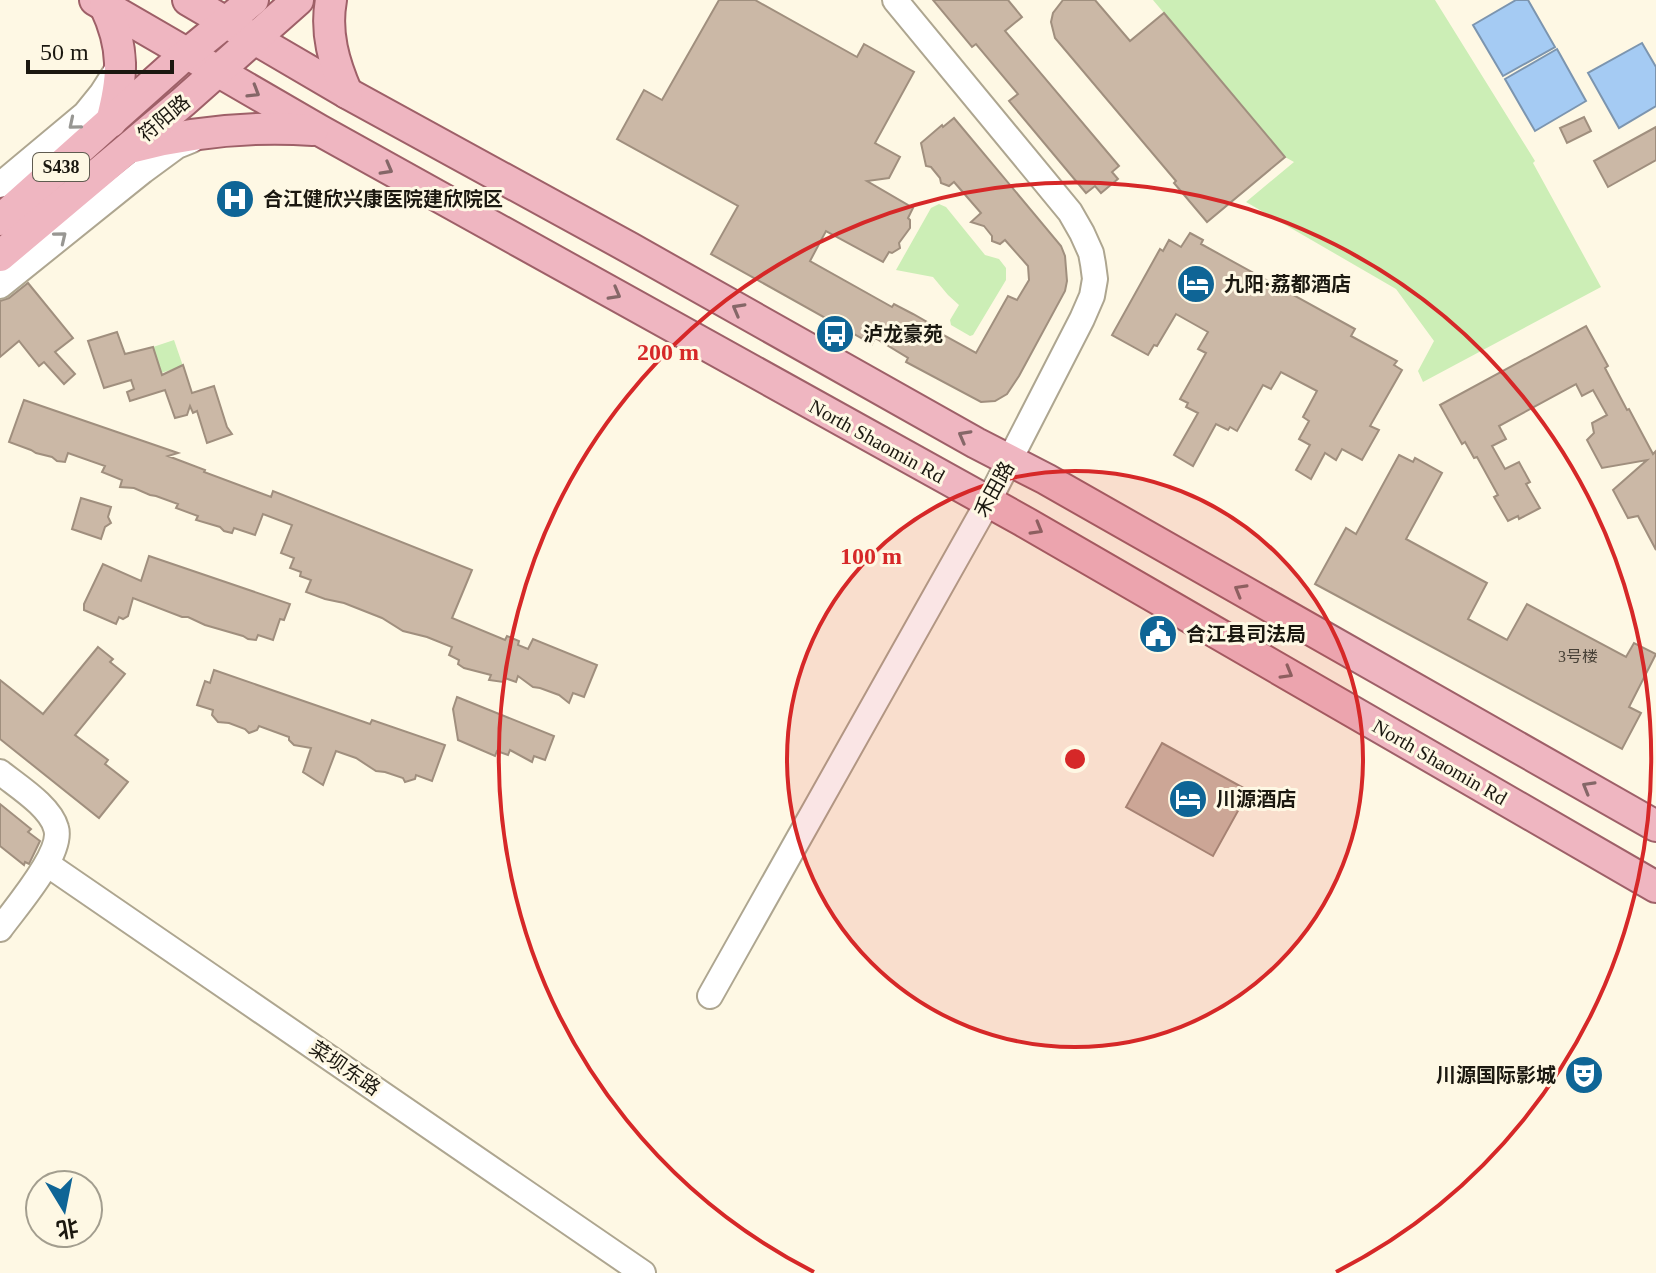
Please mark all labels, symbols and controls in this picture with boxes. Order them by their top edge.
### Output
scale bar [28,24,172,74]
text: 50 m [40,39,89,65]
one-way arrow [245,82,260,98]
street label: 符阳路 [134,90,194,146]
one-way arrow [69,114,83,129]
road number: S438 [33,153,89,181]
one-way arrow [379,159,393,174]
hospital icon: 合江健欣兴康医院建欣院区 [214,178,256,220]
place label: 合江健欣兴康医院建欣院区 [263,188,503,210]
one-way arrow [52,232,66,247]
hotel icon: 九阳·荔都酒店 [1175,263,1217,305]
place label: 九阳·荔都酒店 [1224,273,1351,295]
one-way arrow [606,284,621,299]
one-way arrow [732,303,747,319]
bus stop icon: 泸龙豪苑 [814,313,856,355]
place label: 泸龙豪苑 [863,323,943,345]
text: 200 m [637,339,699,365]
street label: North Shaomin Rd [806,395,948,487]
one-way arrow [958,431,973,446]
street label: 禾田路 [970,457,1018,521]
one-way arrow [1028,519,1043,535]
text: 100 m [840,543,902,569]
one-way arrow [1235,584,1249,600]
public building icon: 合江县司法局 [1137,613,1179,655]
place label: 合江县司法局 [1186,623,1306,645]
house number: 3号楼 [1558,648,1598,665]
one-way arrow [1278,663,1293,679]
street label: North Shaomin Rd [1369,715,1511,809]
centre of rings [1061,745,1089,773]
hotel icon: 川源酒店 [1167,778,1209,820]
one-way arrow [1582,782,1597,797]
place label: 川源酒店 [1216,788,1296,810]
street label: 菜坝东路 [306,1037,384,1099]
theatre icon: 川源国际影城 [1563,1054,1605,1096]
place label: 川源国际影城 [1436,1064,1556,1086]
north arrow [24,1169,104,1249]
text: 北 [54,1214,80,1242]

